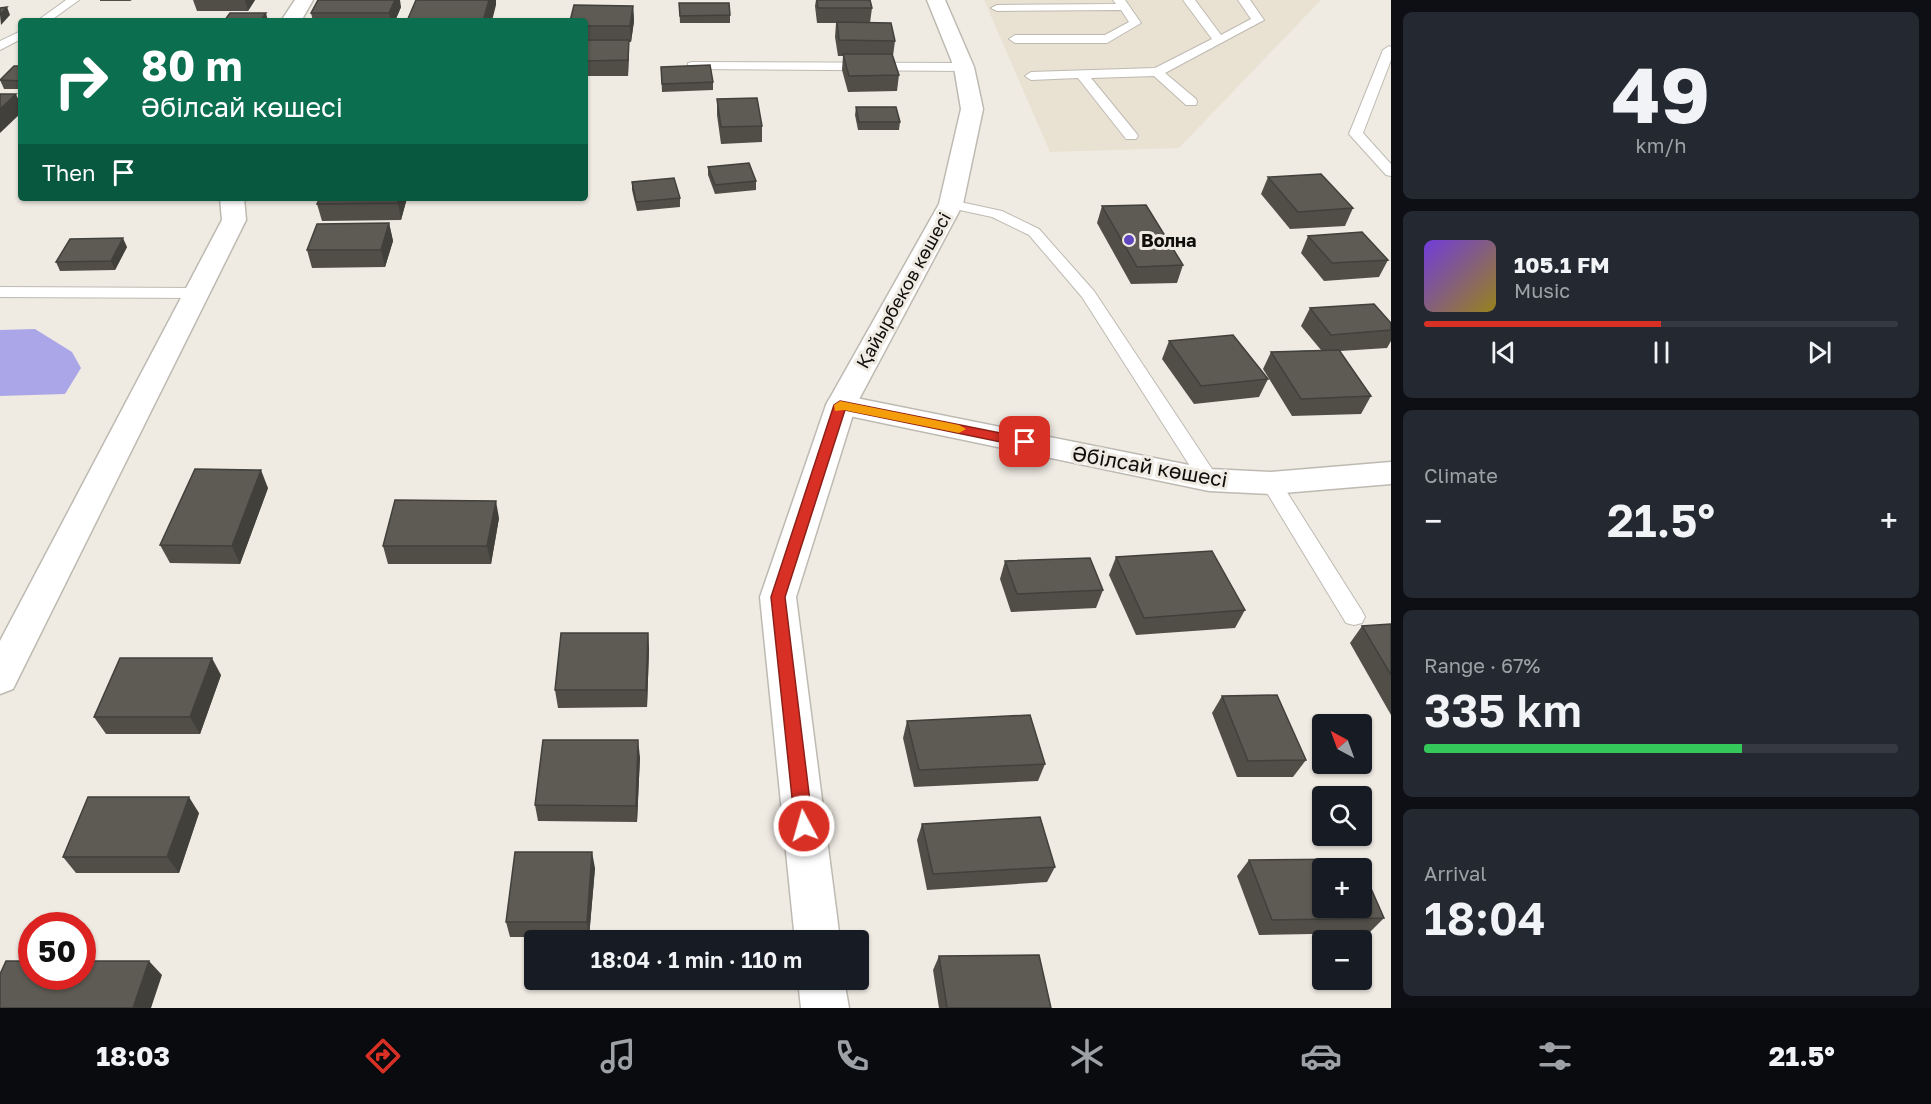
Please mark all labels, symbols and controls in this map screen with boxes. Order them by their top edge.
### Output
text: 80 m [141,40,242,90]
icon: right [42,42,120,120]
text: 49 [1612,47,1710,140]
text: Әбілсай көшесі [141,91,343,123]
text: km/h [1636,133,1686,157]
icon: arrive [107,156,140,189]
text: Then [42,159,95,186]
street label: Қайырбеков көшесі [851,208,955,372]
place label: Волна [1141,229,1196,251]
marker: Волна [1122,233,1136,247]
text: 105.1 FM [1514,251,1610,278]
text: Music [1514,278,1570,302]
icon: previous [1487,336,1520,369]
icon: pause [1645,336,1678,369]
icon: next [1803,336,1836,369]
pin [999,416,1050,467]
icon: arrive [1008,425,1041,458]
street label: Әбілсай көшесі [1070,440,1230,492]
text: Climate [1424,463,1498,487]
text: 21.5° [1607,493,1715,547]
text: − [1424,501,1442,540]
text: + [1880,501,1898,540]
text: Range · 67% [1424,653,1540,677]
text: 335 km [1424,683,1582,737]
north arrow [1312,714,1372,774]
map controls [1312,714,1372,990]
button: search [1312,786,1372,846]
position arrow [772,794,836,858]
button: + [1312,858,1372,918]
text: Arrival [1424,861,1487,885]
text: 18:04 [1424,891,1546,945]
speed limit sign: 50 [18,912,96,990]
button: − [1312,930,1372,990]
text: 18:04 · 1 min · 110 m [591,946,802,973]
icon: directions [362,1035,404,1077]
icon: music [597,1035,639,1077]
icon: phone [831,1035,873,1077]
icon: climate [1066,1035,1108,1077]
icon: car [1300,1035,1342,1077]
icon: filters [1534,1035,1576,1077]
text: 18:03 [96,1040,170,1072]
text: 21.5° [1769,1040,1835,1072]

